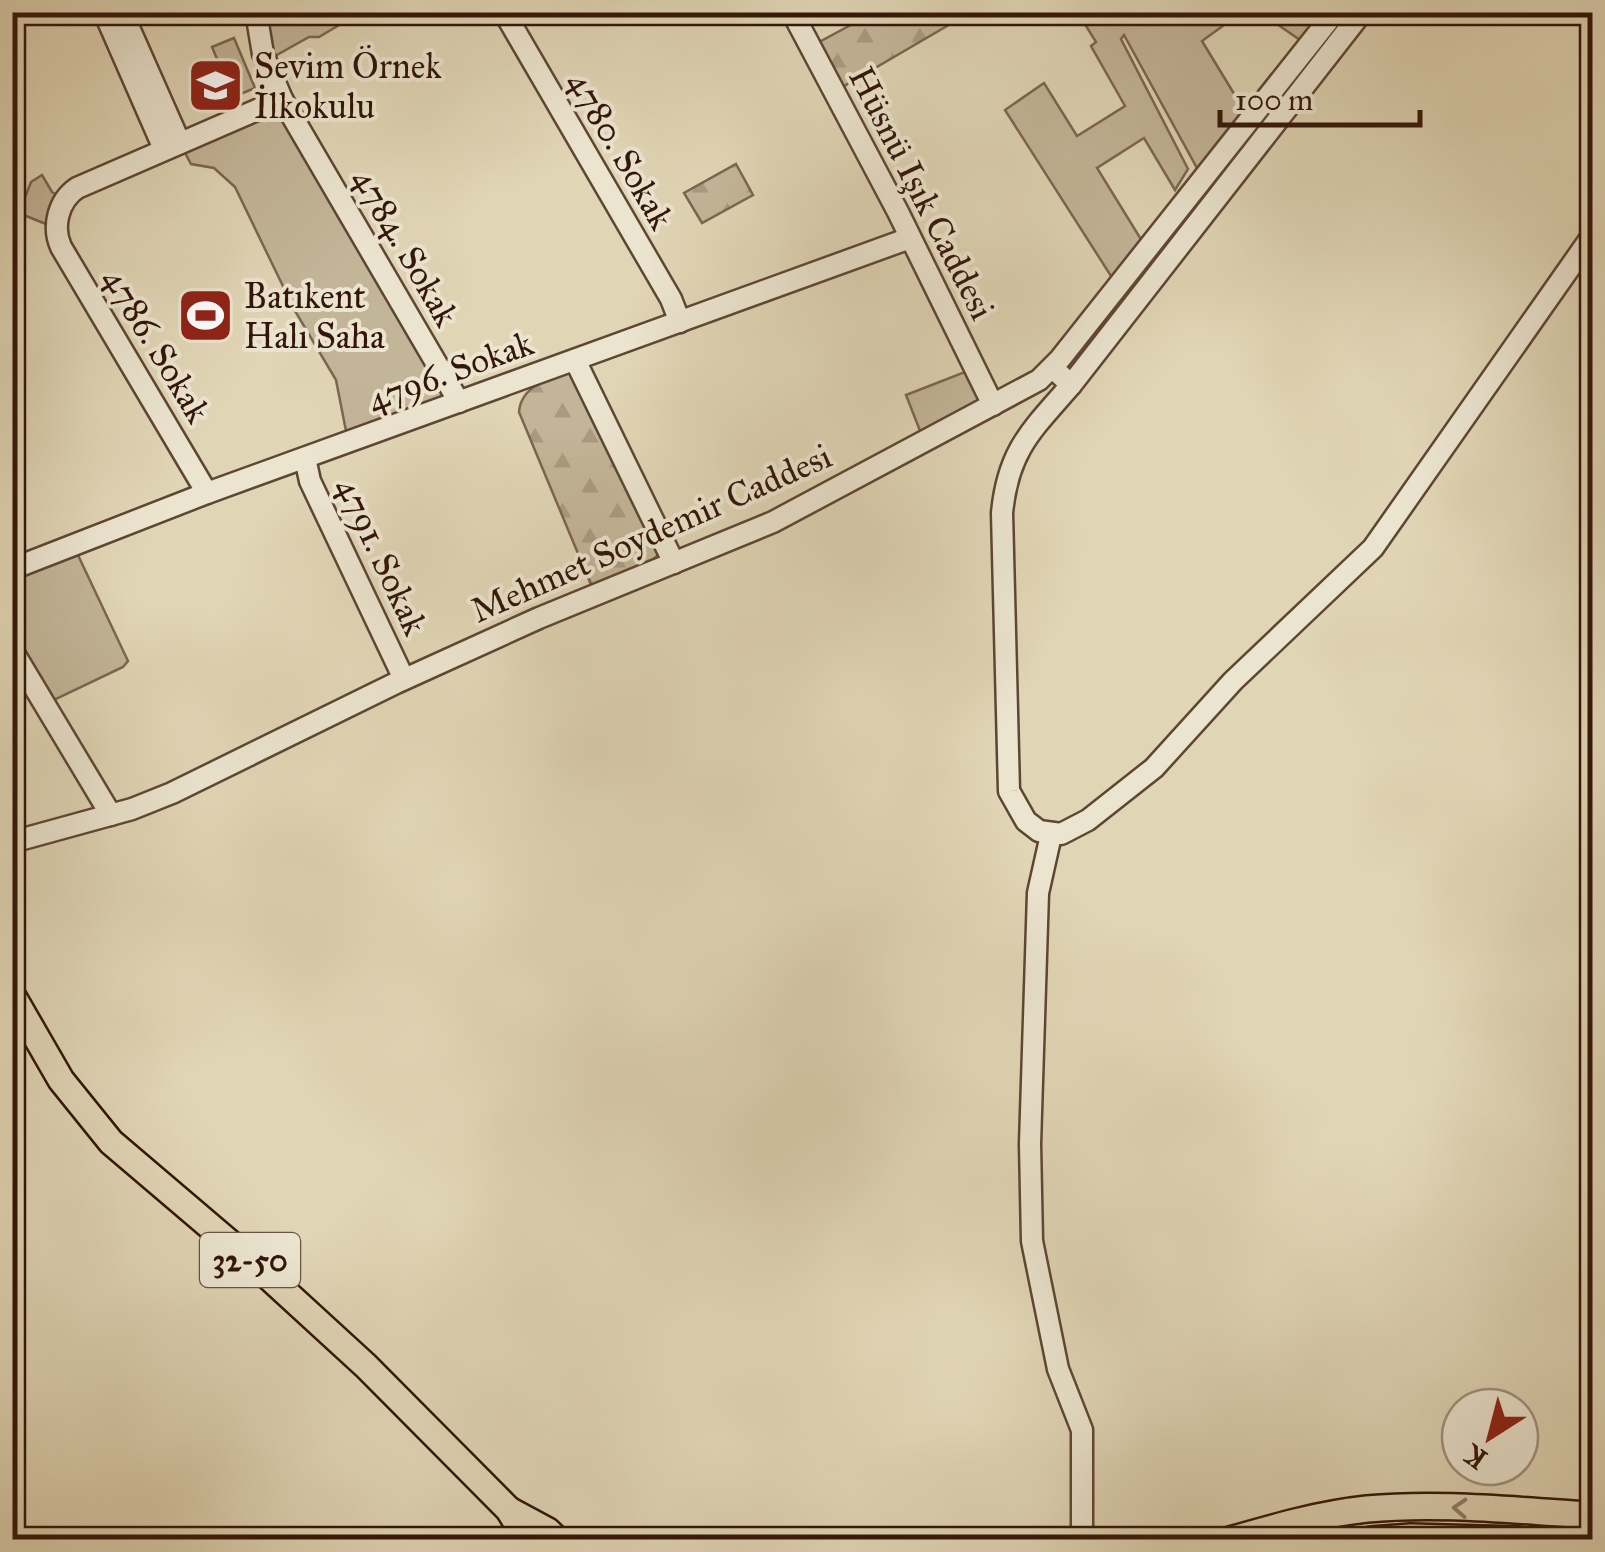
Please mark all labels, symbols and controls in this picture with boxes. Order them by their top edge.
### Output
place label: Sevim Örnek İlkokulu [254,45,442,128]
school or university icon: Sevim Örnek İlkokulu [185,56,245,116]
street label: Hüsnü Işık Caddesi [839,60,1004,327]
street label: 4780. Sokak [558,63,683,238]
scale bar [1220,65,1420,127]
text: 100 m [1235,82,1313,118]
street label: 4784. Sokak [343,160,468,335]
street label: 4786. Sokak [94,260,220,431]
place label: Batıkent Halı Saha [244,275,385,358]
sports icon: Batıkent Halı Saha [175,286,235,346]
street label: 4796. Sokak [361,321,540,421]
street label: Mehmet Soydemir Caddesi [464,434,838,632]
street label: 4791. Sokak [326,471,437,643]
road number: 32-50 [200,1233,300,1287]
north arrow [1440,1387,1540,1487]
text: K [1456,1436,1494,1477]
one-way arrow [1452,1498,1468,1519]

